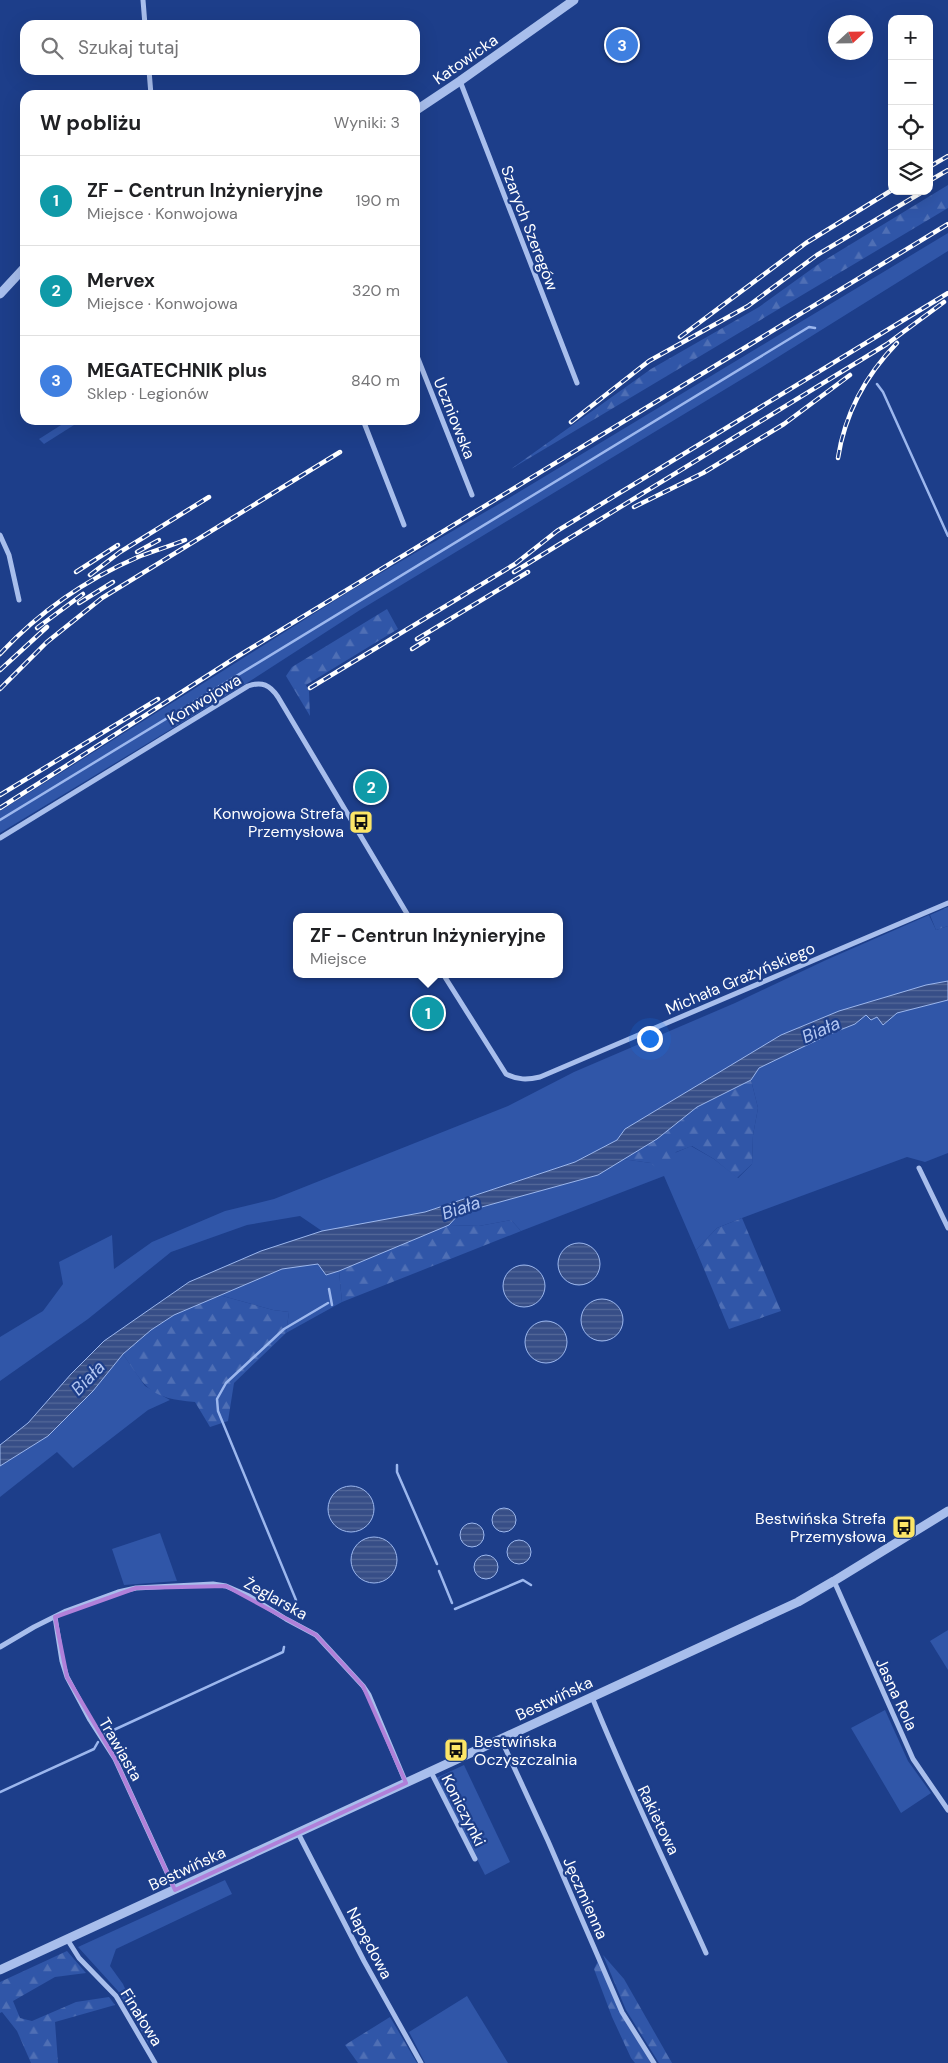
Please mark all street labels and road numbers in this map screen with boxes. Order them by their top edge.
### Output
street label: Katowicka [429,29,502,89]
street label: Szarych Szeregów [496,163,563,294]
street label: Uczniowska [429,374,480,462]
street label: Konwojowa [163,669,245,730]
street label: Michała Grażyńskiego [662,937,818,1019]
street label: Żeglarska [240,1572,311,1624]
street label: Jasna Rola [871,1655,922,1734]
street label: Bestwińska [512,1671,596,1725]
street label: Trawiasta [94,1714,147,1785]
street label: Koniczynki [437,1771,491,1850]
street label: Rakietowa [633,1782,684,1858]
street label: Bestwińska [145,1841,229,1895]
street label: Jęczmienna [558,1854,613,1943]
street label: Napędowa [342,1904,397,1983]
street label: Finałowa [116,1985,167,2050]

